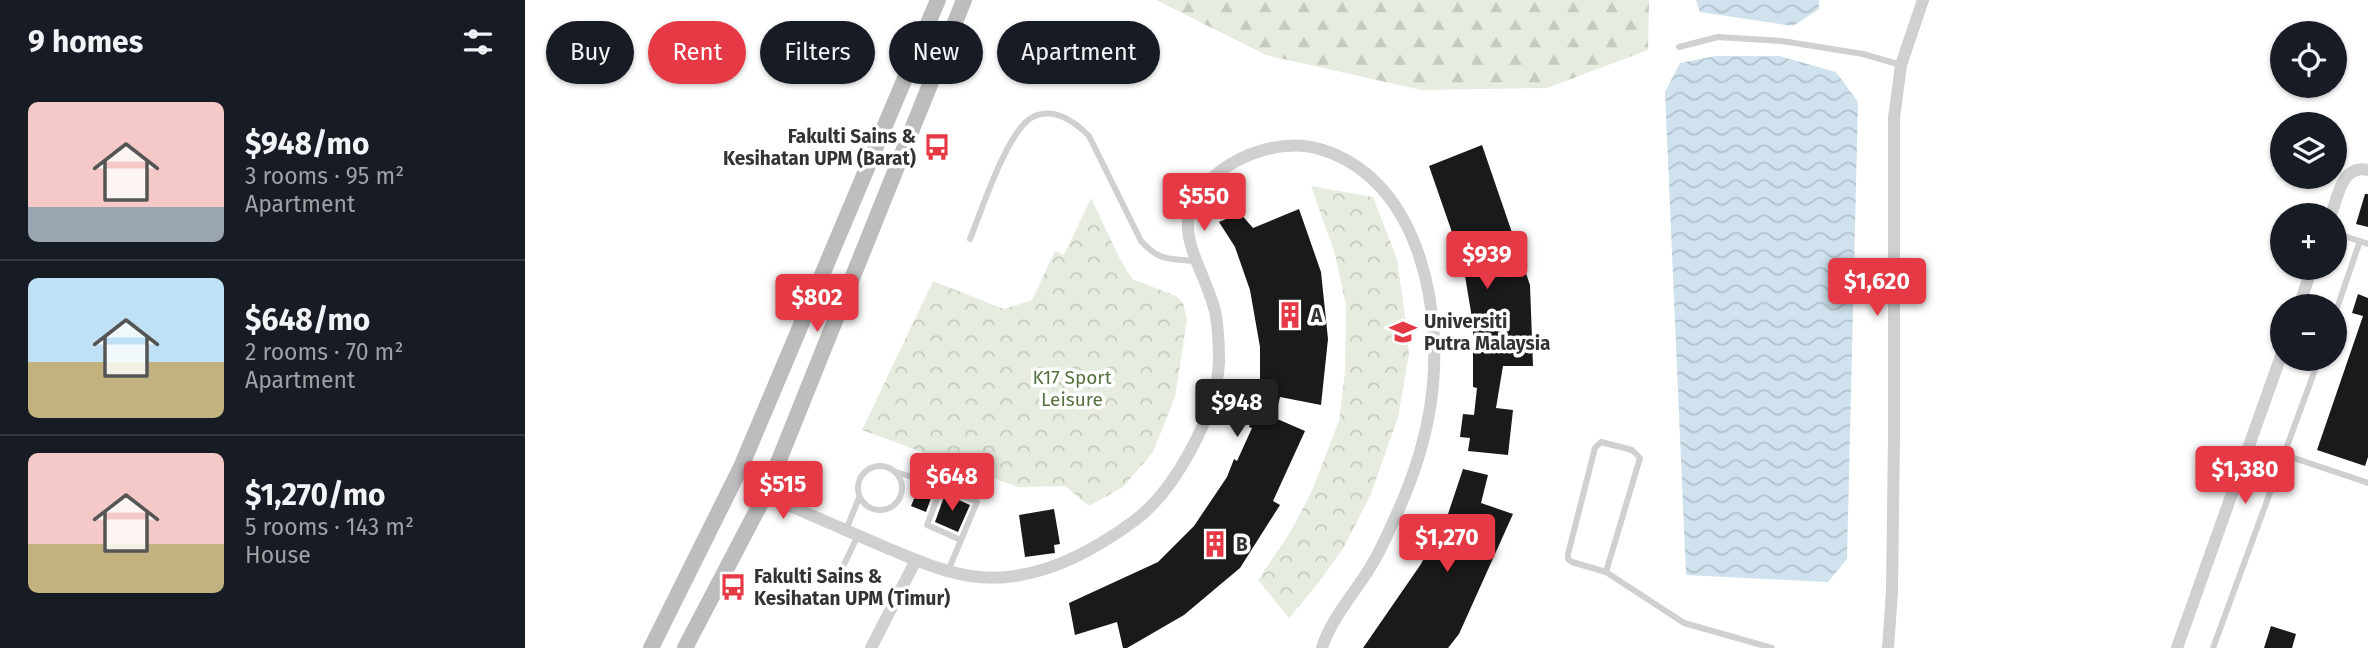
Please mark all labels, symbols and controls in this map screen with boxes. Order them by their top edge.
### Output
chip: Buy [546,21,634,84]
chip: Rent [648,21,746,84]
chip: Filters [760,21,875,84]
chip: New [889,21,983,84]
chip: Apartment [997,21,1160,84]
map controls [2270,21,2347,371]
button: locate [2270,21,2347,98]
icon: filters [459,23,497,61]
text: 9 homes [28,24,143,60]
button: layers [2270,112,2347,189]
place label: Fakulti Sains & Kesihatan UPM (Barat) [723,125,917,170]
text: $948/mo [245,126,369,162]
icon: home [84,130,168,214]
bus stop icon: Fakulti Sains & Kesihatan UPM (Barat) [922,132,952,162]
text: 3 rooms · 95 m² [245,162,404,190]
pin: $550 [1163,174,1245,233]
text: $550 [1179,182,1229,210]
text: Apartment [245,190,355,218]
button: + [2270,203,2347,280]
pin: $939 [1446,232,1528,291]
text: $939 [1462,240,1512,268]
pin: $1,620 [1820,258,1934,318]
text: $1,620 [1844,267,1910,295]
pin: $802 [776,274,858,334]
text: $802 [791,283,843,311]
button: − [2270,294,2347,371]
building icon: A [1275,300,1305,330]
text: $648/mo [245,302,370,338]
place label: A [1310,304,1323,327]
icon: home [84,306,168,390]
place label: Universiti Putra Malaysia [1424,310,1550,355]
school or university icon: Universiti Putra Malaysia [1388,317,1418,347]
text: 2 rooms · 70 m² [245,338,403,366]
text: Apartment [245,366,355,394]
park label: K17 Sport Leisure [1032,366,1112,411]
pin: $948 [1196,380,1278,439]
text: $948 [1211,388,1263,416]
pin: $1,380 [2188,447,2302,506]
pin: $648 [911,454,993,513]
text: $1,380 [2211,455,2279,483]
pin: $515 [742,462,824,521]
text: $648 [926,462,978,490]
text: $515 [760,470,806,498]
text: $1,270/mo [245,477,386,513]
icon: home [84,481,168,565]
text: 5 rooms · 143 m² [245,513,414,541]
pin: $1,270 [1390,514,1504,574]
text: $1,270 [1415,523,1479,551]
building icon: B [1200,529,1230,559]
place label: B [1236,533,1248,556]
text: House [245,541,311,569]
place label: Fakulti Sains & Kesihatan UPM (Timur) [754,565,950,610]
bus stop icon: Fakulti Sains & Kesihatan UPM (Timur) [718,572,748,602]

